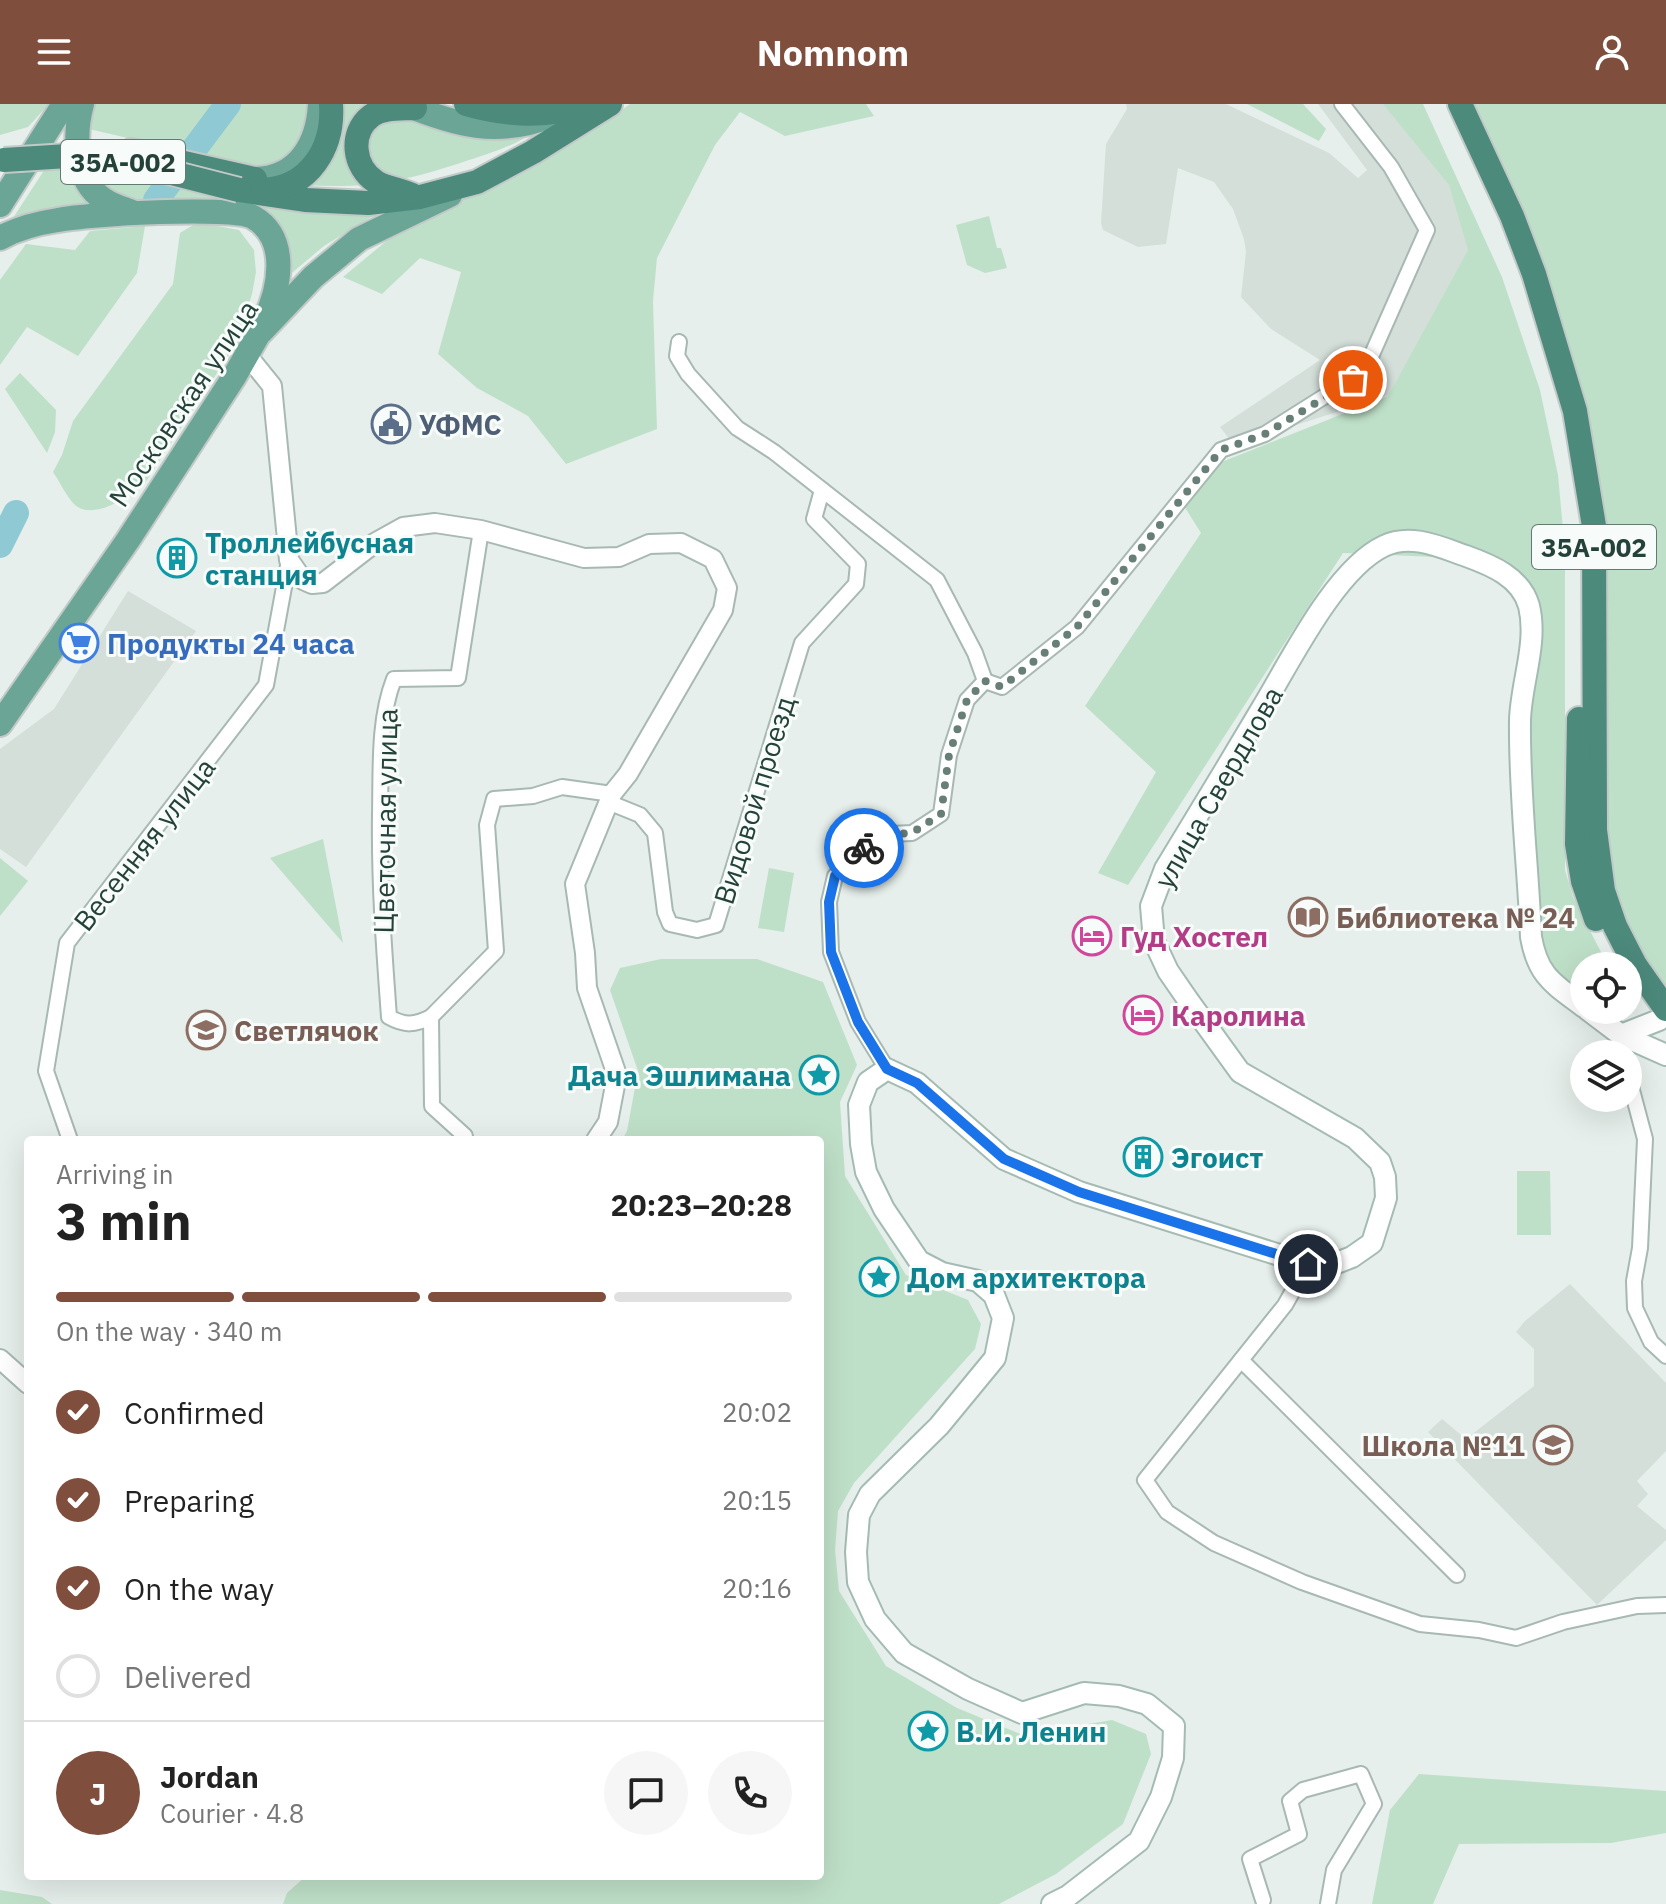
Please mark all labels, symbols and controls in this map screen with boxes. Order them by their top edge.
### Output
text: Nomnom [757,29,909,76]
icon: menu [32,30,76,74]
icon: person [1590,30,1634,74]
road number: 35А-002 [61,140,185,184]
street label: Московская улица [100,292,266,514]
pin [1319,346,1387,414]
icon: bag [1331,358,1375,402]
public building icon: УФМС [370,403,412,445]
place label: УФМС [419,406,502,443]
place label: Троллейбусная станция [205,524,414,593]
road number: 35А-002 [1532,525,1656,569]
building icon: Троллейбусная станция [156,537,198,579]
supermarket icon: Продукты 24 часа [58,622,100,664]
place label: Продукты 24 часа [107,625,355,662]
street label: улица Свердлова [1145,679,1291,895]
street label: Видовой проезд [705,691,803,909]
street label: Цветочная улица [365,708,405,934]
street label: Весенняя улица [65,750,223,938]
courier [824,808,904,888]
icon: bike [842,826,886,870]
library icon: Библиотека № 24 [1287,896,1329,938]
place label: Библиотека № 24 [1336,899,1575,936]
hotel icon: Гуд Хостел [1071,915,1113,957]
place label: Гуд Хостел [1120,918,1268,955]
map controls [1570,952,1642,1112]
button: locate [1570,952,1642,1024]
hotel icon: Каролина [1122,994,1164,1036]
place label: Каролина [1171,997,1306,1034]
school or university icon: Светлячок [185,1009,227,1051]
place label: Светлячок [234,1012,379,1049]
button: layers [1570,1040,1642,1112]
place icon: Дача Эшлимана [798,1054,840,1096]
place label: Дача Эшлимана [568,1057,791,1094]
building icon: Эгоист [1122,1136,1164,1178]
place label: Эгоист [1171,1139,1264,1176]
text: Arriving in [56,1157,173,1191]
text: 20:23–20:28 [611,1185,792,1224]
text: 3 min [56,1187,192,1254]
pin [1274,1230,1342,1298]
icon: home [1286,1242,1330,1286]
place icon: Дом архитектора [858,1256,900,1298]
place label: Дом архитектора [907,1259,1146,1296]
text: On the way · 340 m [56,1314,282,1348]
icon: check [56,1390,100,1434]
text: Confirmed [124,1393,265,1432]
text: 20:02 [722,1395,792,1429]
school or university icon: Школа №11 [1532,1424,1574,1466]
place label: Школа №11 [1361,1427,1525,1464]
icon: check [56,1478,100,1522]
text: Preparing [124,1481,254,1520]
text: 20:15 [722,1483,792,1517]
icon: check [56,1566,100,1610]
text: On the way [124,1569,274,1608]
text: 20:16 [722,1571,792,1605]
text: Delivered [124,1657,252,1696]
place icon: В.И. Ленин [907,1710,949,1752]
place label: В.И. Ленин [956,1713,1106,1750]
button: chat [604,1751,688,1835]
button: phone [708,1751,792,1835]
text: Jordan [160,1757,259,1796]
text: J [90,1774,106,1813]
text: Courier · 4.8 [160,1796,304,1830]

